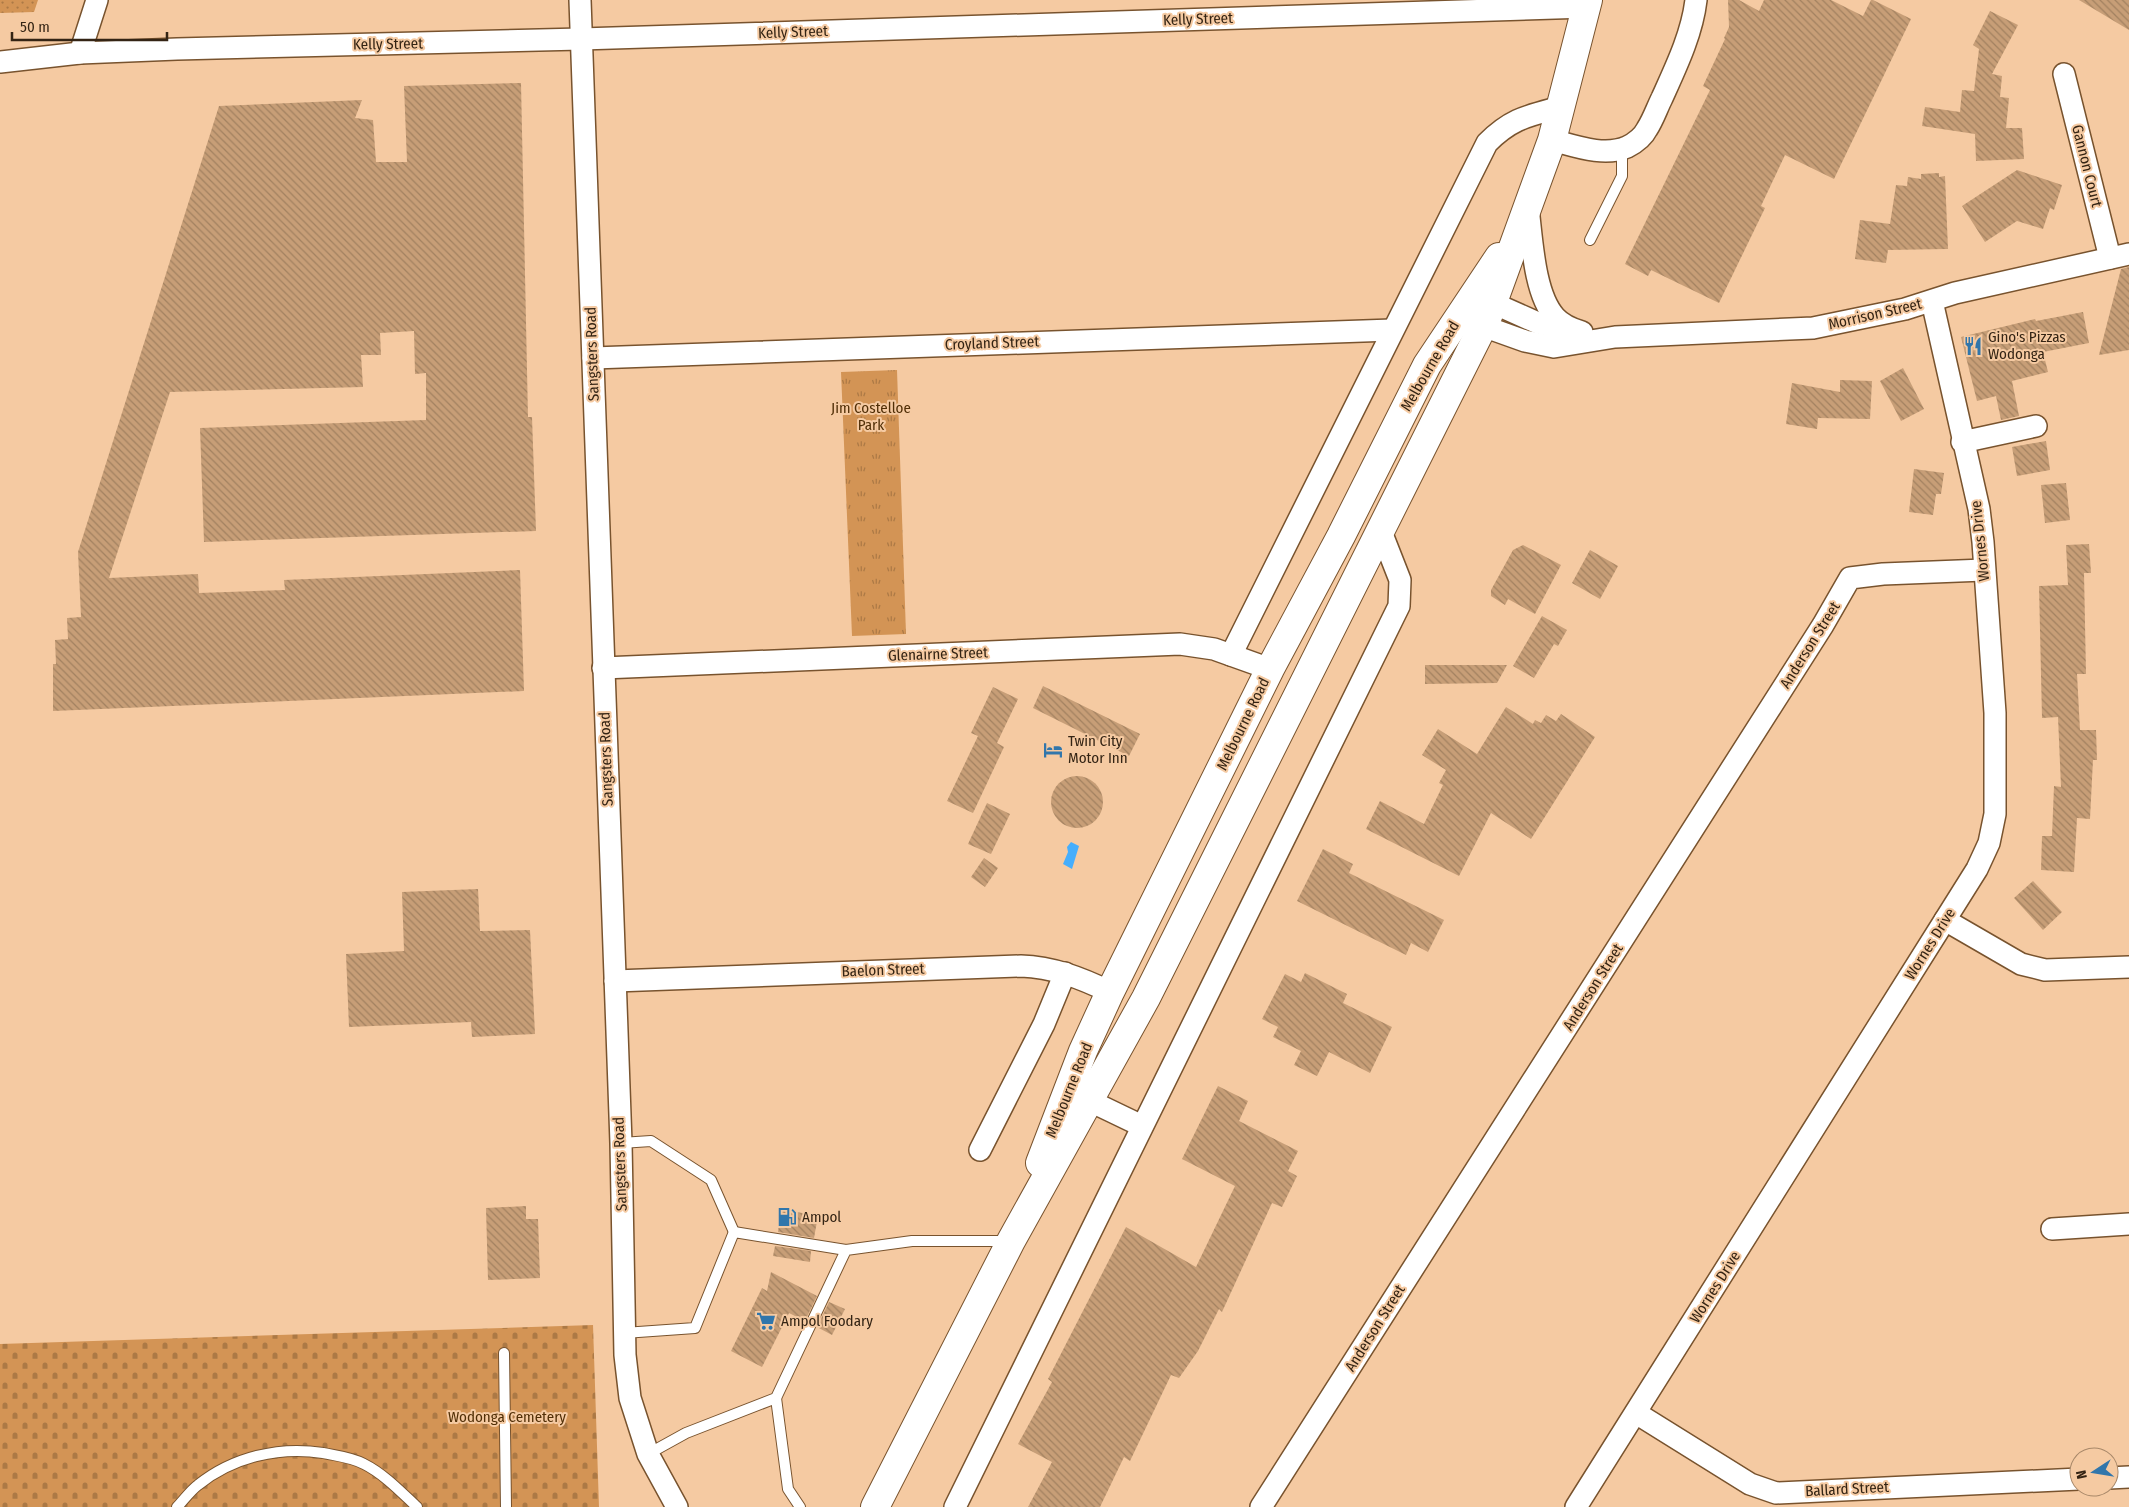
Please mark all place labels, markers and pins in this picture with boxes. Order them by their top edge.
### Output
place label: Gino's Pizzas Wodonga [1988,328,2066,363]
restaurant icon: Gino's Pizzas Wodonga [1962,335,1984,357]
place label: Twin City Motor Inn [1068,732,1128,767]
hotel icon: Twin City Motor Inn [1042,739,1064,761]
fuel station icon: Ampol [776,1206,798,1228]
place label: Ampol [802,1208,841,1226]
supermarket icon: Ampol Foodary [755,1310,777,1332]
place label: Ampol Foodary [781,1312,873,1330]

